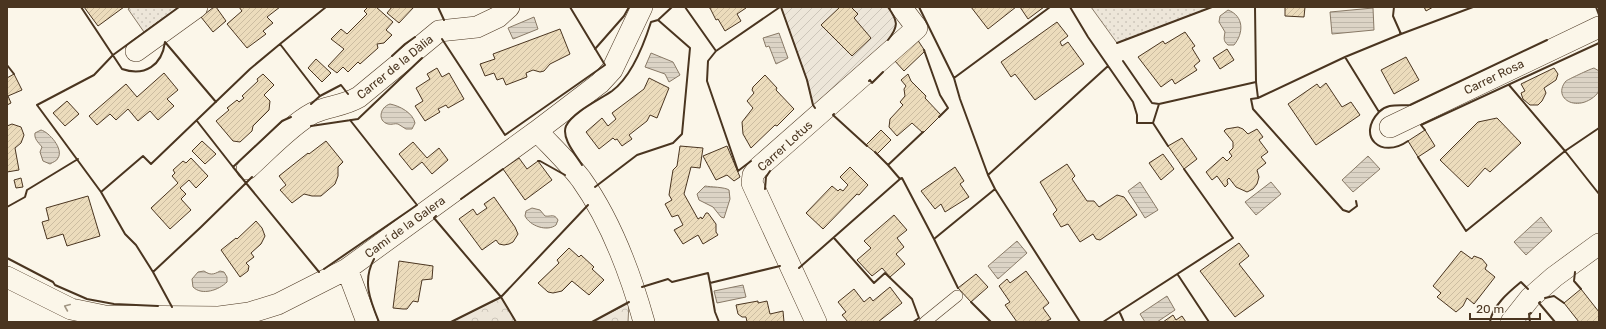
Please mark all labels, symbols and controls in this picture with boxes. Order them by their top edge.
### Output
street label: Carrer de la Dàlia [354,32,436,102]
street label: Carrer Rosa [1462,56,1526,98]
street label: Carrer Lotus [755,118,815,174]
street label: Camí de la Galera [362,193,448,261]
scale bar [1470,295,1540,321]
text: 20 m [1476,302,1504,316]
one-way arrow [64,304,72,312]

